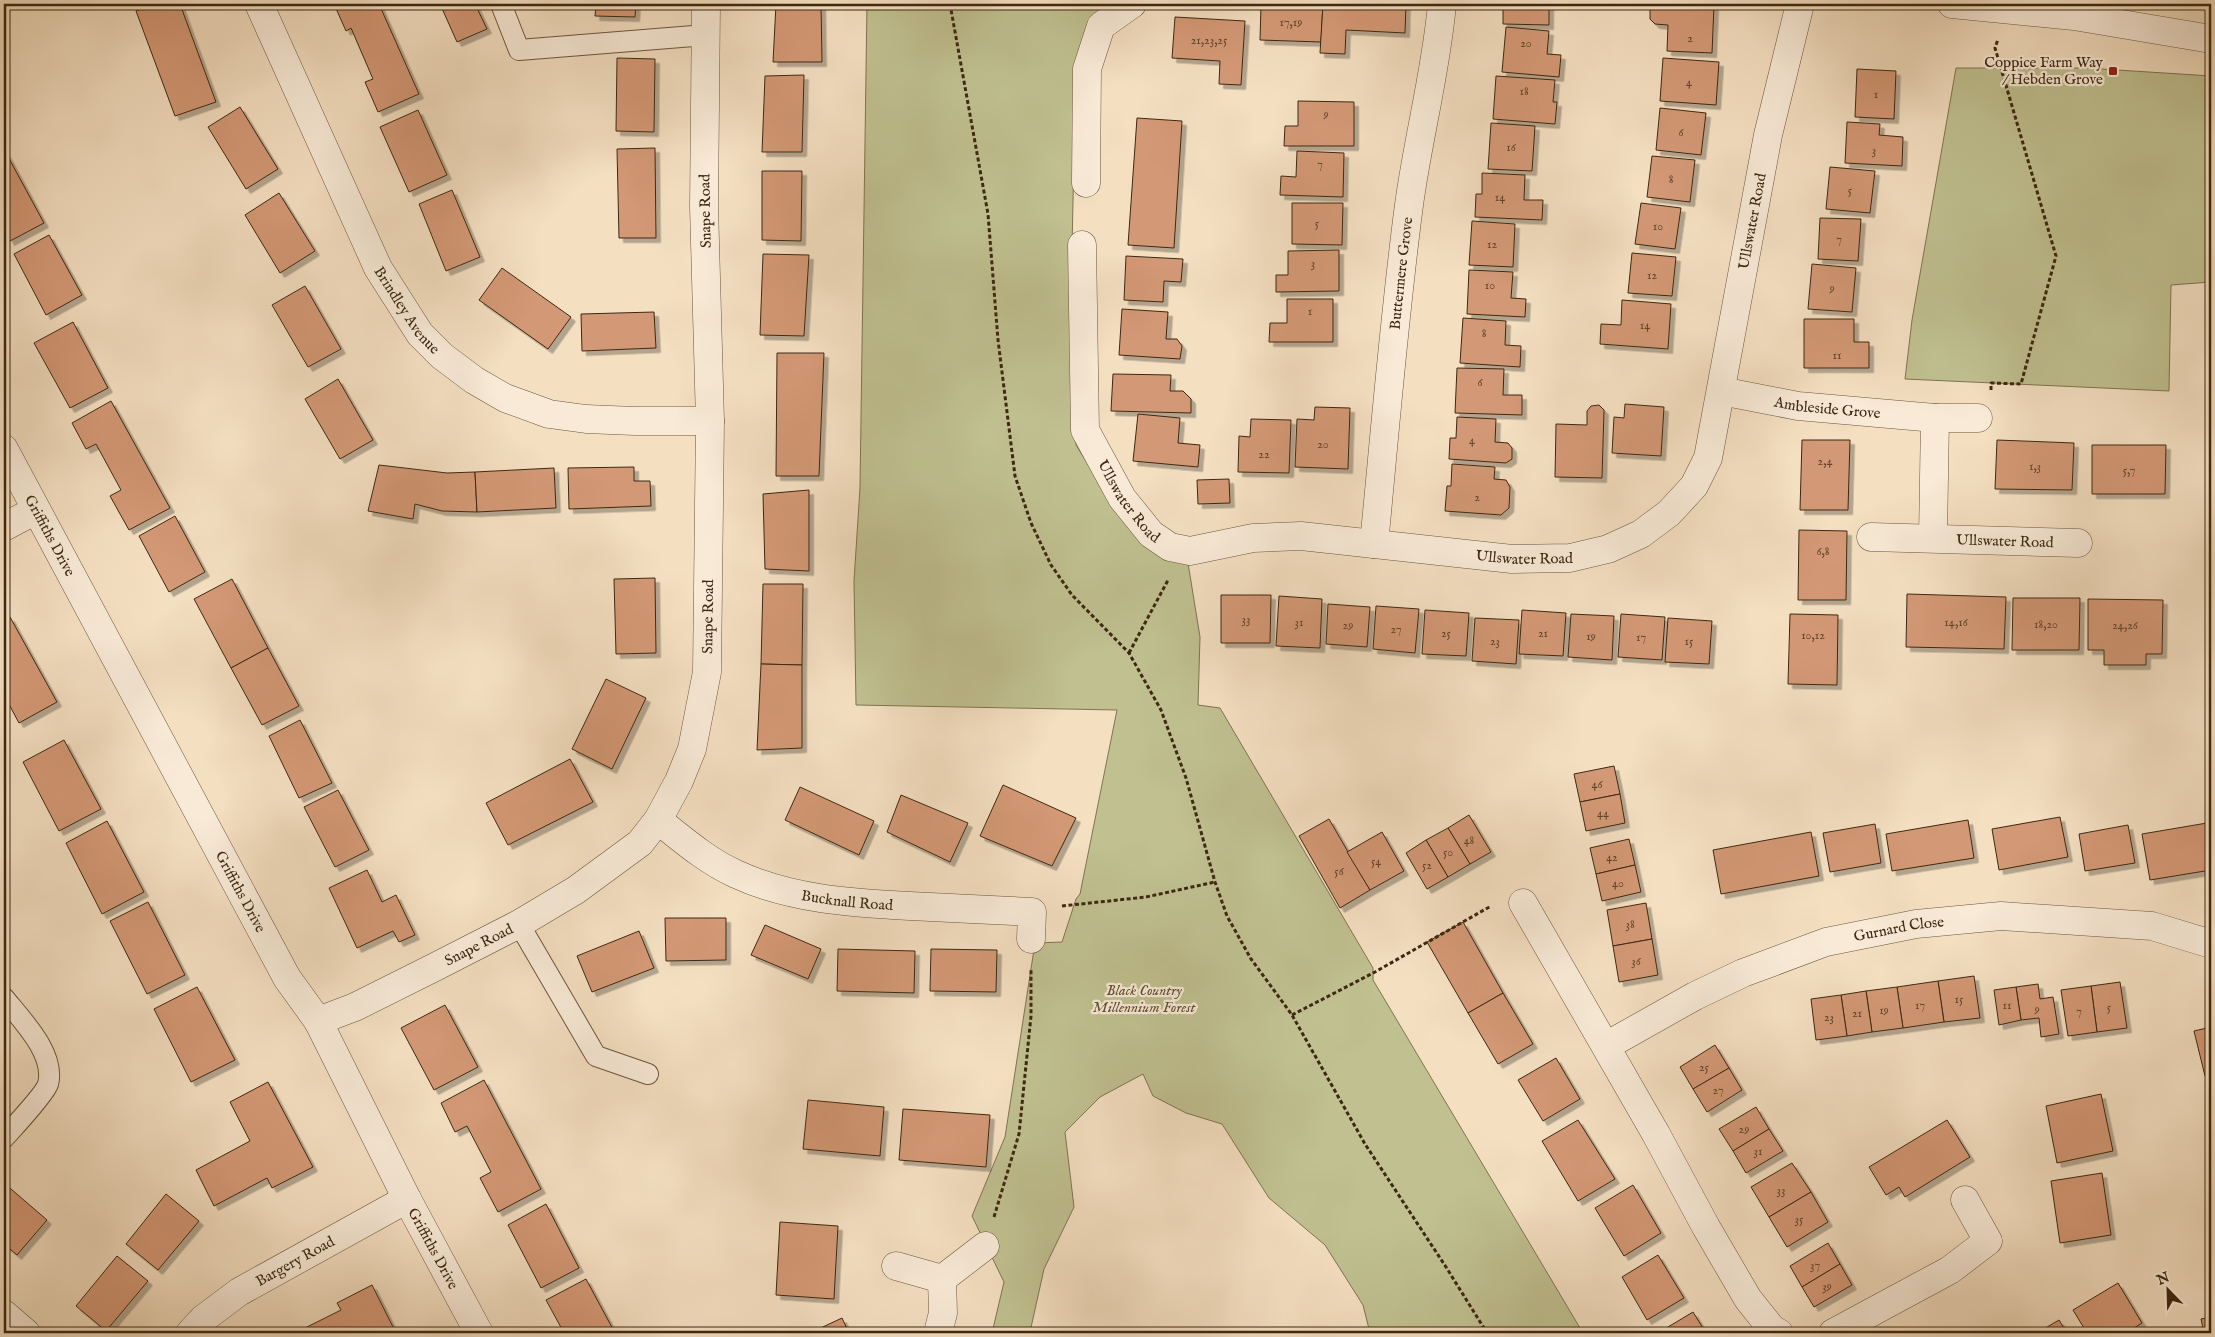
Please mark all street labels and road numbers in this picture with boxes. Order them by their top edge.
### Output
street label: Ullswater Road [1734,171,1771,271]
street label: Snape Road [695,173,716,248]
street label: Buttermere Grove [1386,216,1417,331]
street label: Brindley Avenue [370,263,444,359]
street label: Ambleside Grove [1772,392,1882,423]
street label: Ullswater Road [1093,457,1164,548]
street label: Griffiths Drive [20,492,79,580]
street label: Ullswater Road [1956,530,2055,552]
street label: Ullswater Road [1475,546,1574,569]
street label: Snape Road [698,578,718,654]
street label: Griffiths Drive [211,848,270,936]
street label: Bucknall Road [800,886,895,915]
street label: Gurnard Close [1852,912,1945,946]
street label: Snape Road [441,919,517,971]
street label: Griffiths Drive [403,1205,463,1293]
street label: Bargery Road [252,1232,339,1291]

